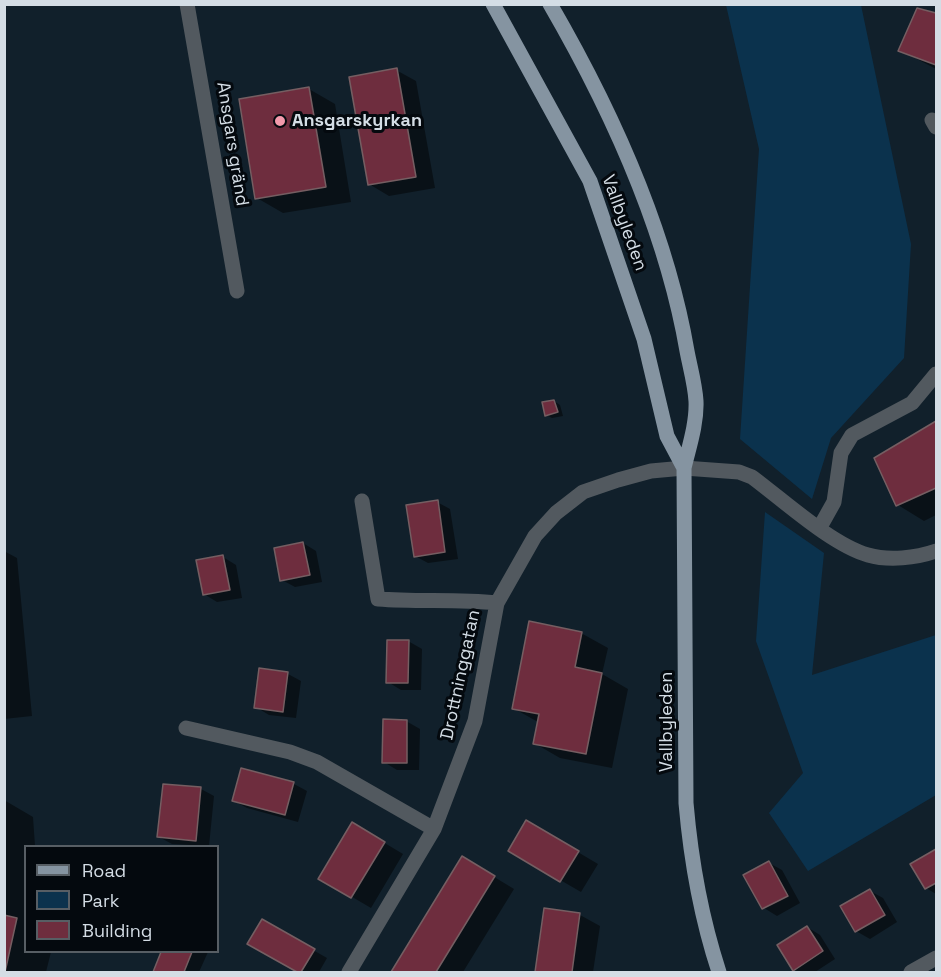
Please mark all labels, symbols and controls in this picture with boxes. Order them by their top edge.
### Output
street label: Ansgars gränd [212,80,252,208]
place label: Ansgarskyrkan [292,110,422,132]
marker: Ansgarskyrkan [273,114,287,128]
street label: Vallbyleden [597,172,651,274]
street label: Drottninggatan [437,608,485,742]
street label: Vallbyleden [656,672,678,772]
legend [24,845,219,953]
text: Road [82,859,126,882]
text: Park [82,889,119,912]
text: Building [82,919,152,942]

